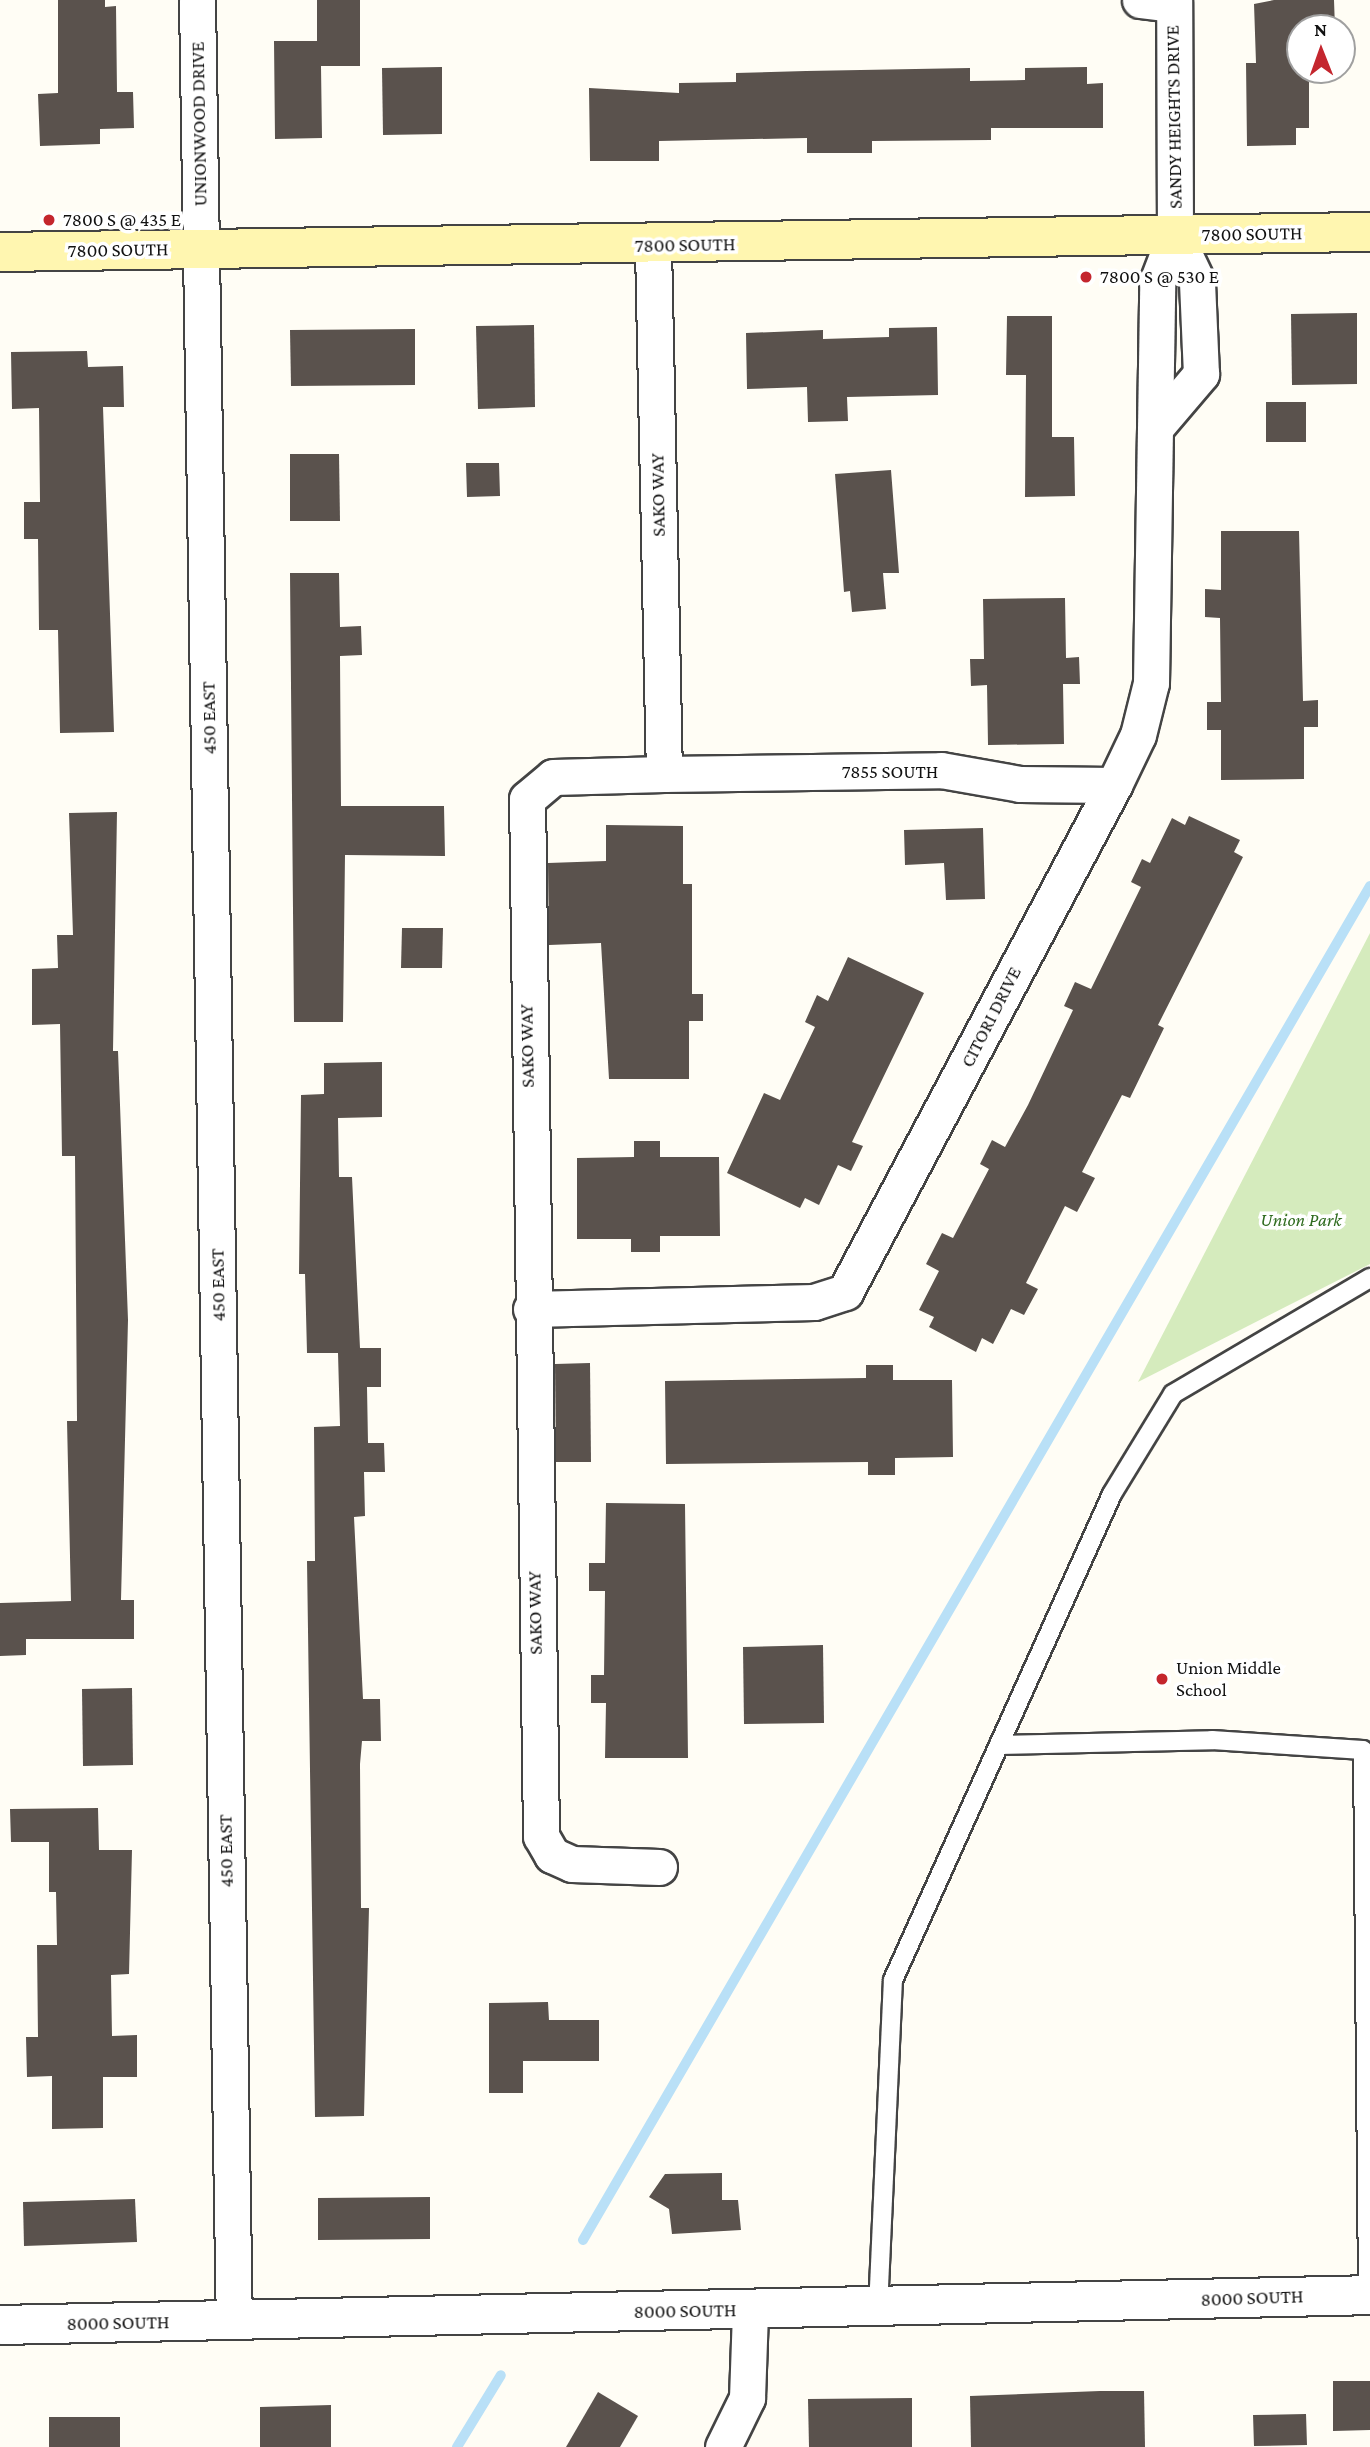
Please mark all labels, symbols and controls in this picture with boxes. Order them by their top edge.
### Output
north arrow [1286,14,1356,84]
text: N [1314,19,1327,40]
street label: SANDY HEIGHTS DRIVE [1161,25,1187,209]
street label: UNIONWOOD DRIVE [186,41,212,207]
place label: 7800 S @ 435 E [63,209,181,231]
marker: 7800 S @ 435 E [41,212,57,228]
street label: 7800 SOUTH [1201,222,1303,246]
street label: 7800 SOUTH [634,233,736,257]
street label: 7800 SOUTH [67,238,169,262]
place label: 7800 S @ 530 E [1100,266,1219,288]
marker: 7800 S @ 530 E [1078,269,1094,285]
street label: SAKO WAY [646,453,670,537]
street label: 450 EAST [197,681,221,755]
street label: 7855 SOUTH [842,761,938,783]
street label: CITORI DRIVE [956,963,1026,1071]
street label: SAKO WAY [515,1004,539,1088]
park label: Union Park [1260,1209,1342,1231]
street label: 450 EAST [206,1248,230,1322]
street label: SAKO WAY [523,1571,547,1655]
place label: Union Middle School [1176,1657,1281,1701]
marker: Union Middle School [1154,1671,1170,1687]
street label: 450 EAST [214,1814,238,1888]
street label: 8000 SOUTH [1200,2285,1304,2311]
street label: 8000 SOUTH [633,2299,737,2323]
street label: 8000 SOUTH [66,2311,170,2335]

